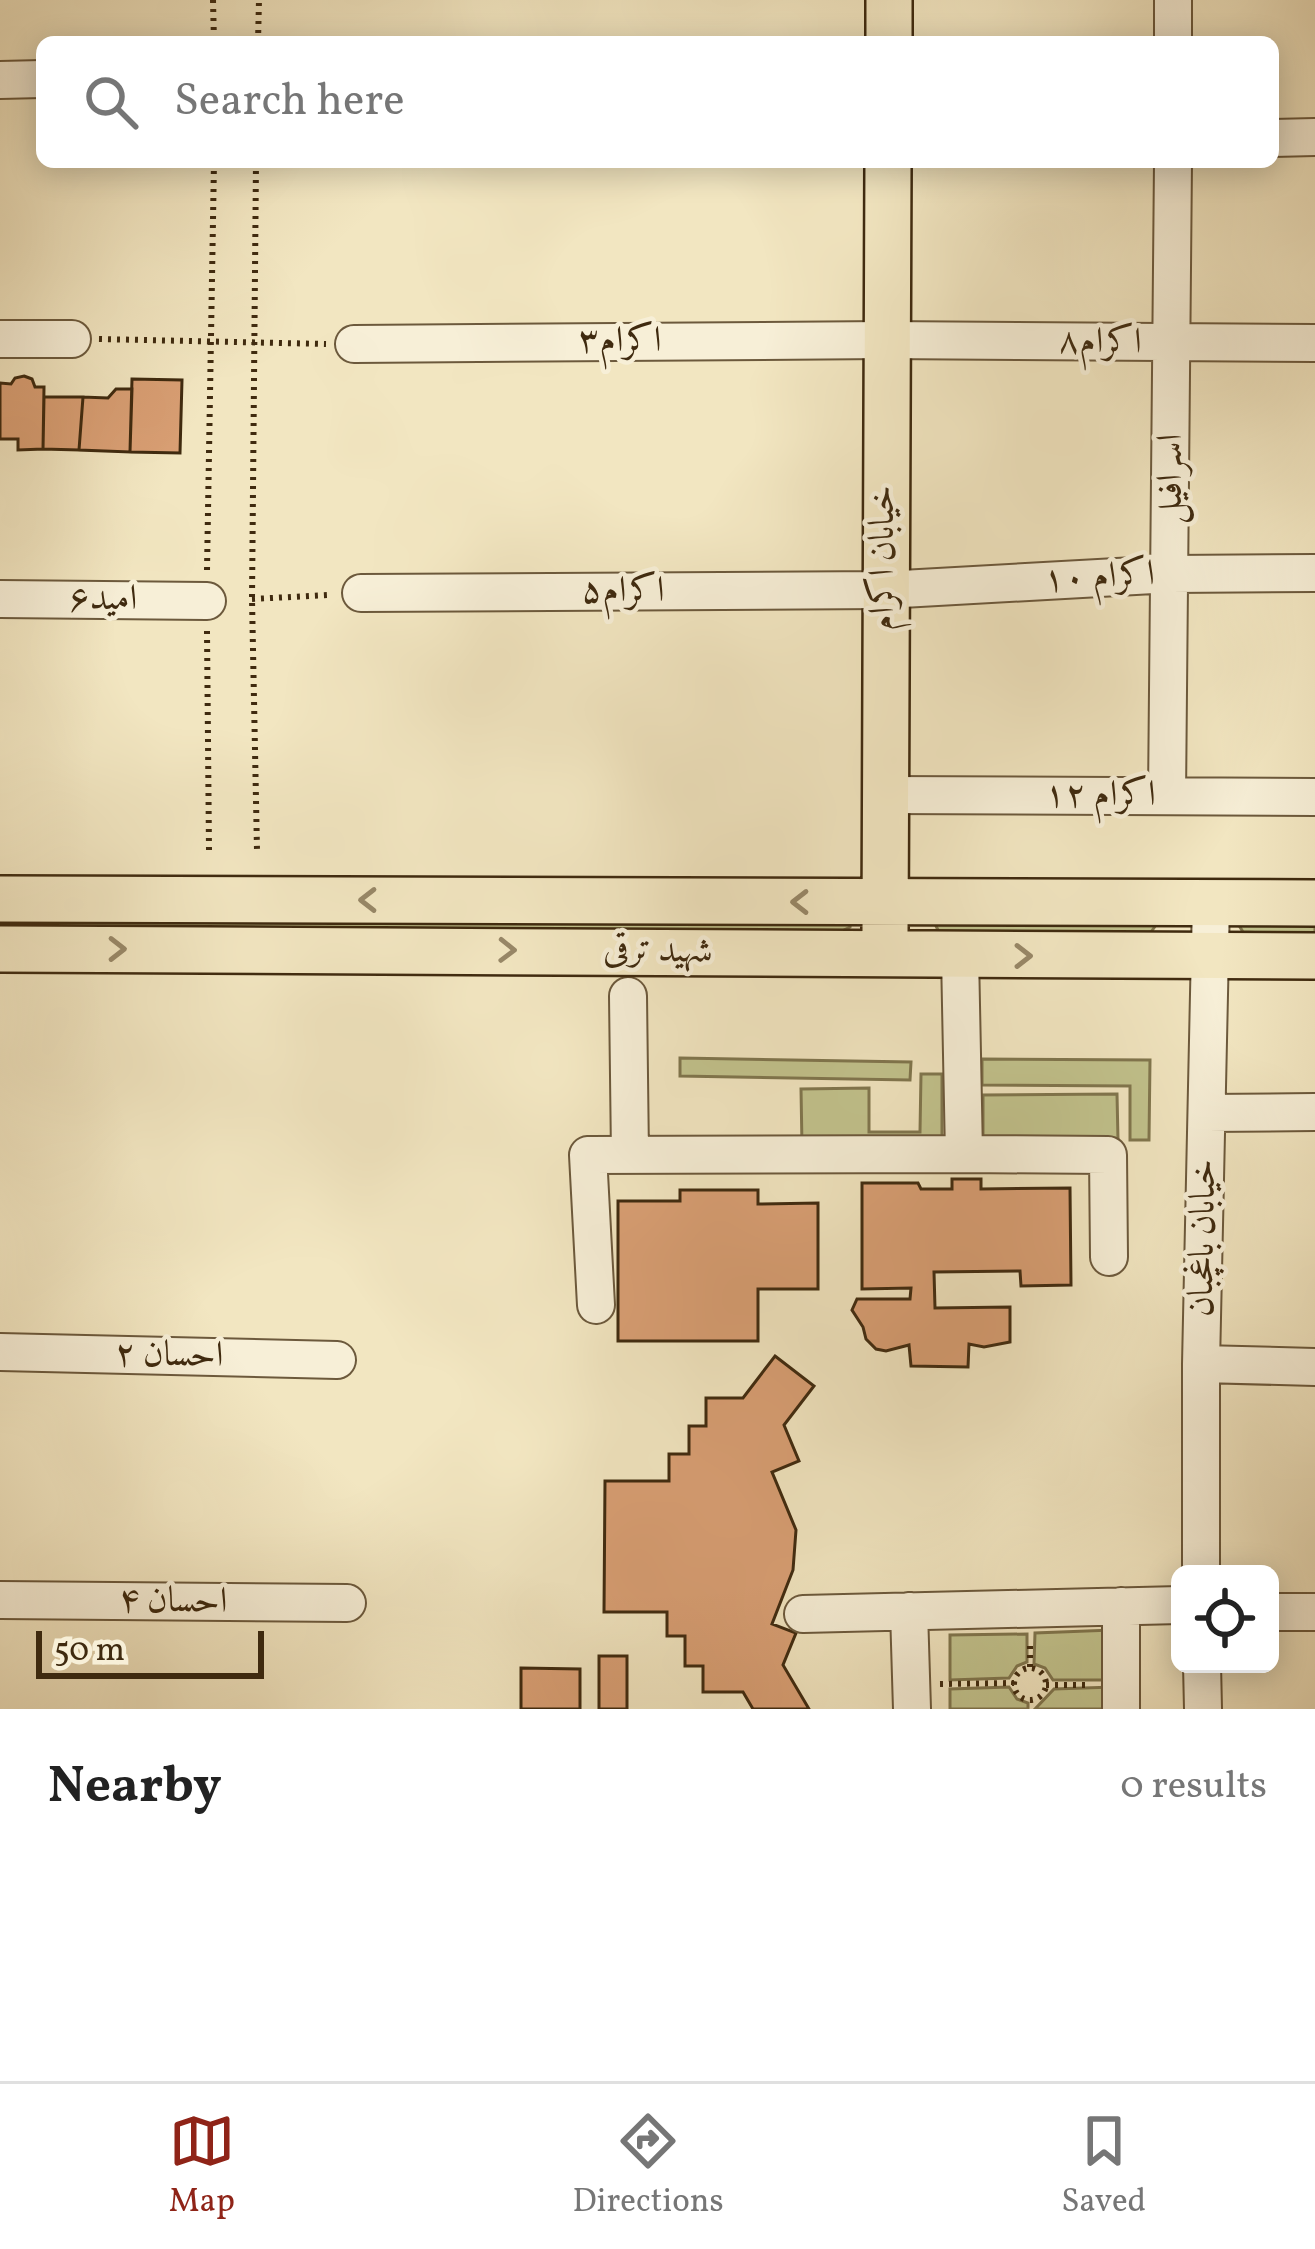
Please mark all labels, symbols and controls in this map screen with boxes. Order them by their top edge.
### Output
search box [36,36,1279,168]
icon: search [78,69,144,135]
text: Search here [174,71,405,134]
street label: اکرام۳ [578,317,662,370]
street label: اکرام۸ [1058,317,1142,372]
street label: اسرافیل [1147,434,1197,524]
street label: خیابان اکرام [859,485,912,631]
street label: اکرام ۱۰ [1042,550,1156,609]
street label: اکرام۵ [581,567,665,620]
street label: امید۶ [69,575,137,625]
street label: اکرام ۱۲ [1044,771,1156,824]
one-way arrow [358,887,376,913]
one-way arrow [790,889,808,915]
street label: شهید ترقی [603,926,713,978]
one-way arrow [109,936,127,962]
one-way arrow [499,937,517,963]
one-way arrow [1015,943,1033,969]
street label: خیابان باغچبان [1178,1159,1230,1317]
street label: احسان ۲ [114,1330,224,1382]
map controls [1171,1565,1279,1673]
button: locate [1171,1565,1279,1673]
street label: احسان ۴ [118,1576,228,1628]
scale bar [36,1625,264,1678]
text: 50 m [54,1629,125,1675]
text: Nearby [48,1752,222,1823]
text: 0 results [1120,1760,1267,1814]
tab: Map [169,2108,235,2226]
tab: Directions [572,2108,724,2226]
tab: Saved [1061,2108,1146,2226]

